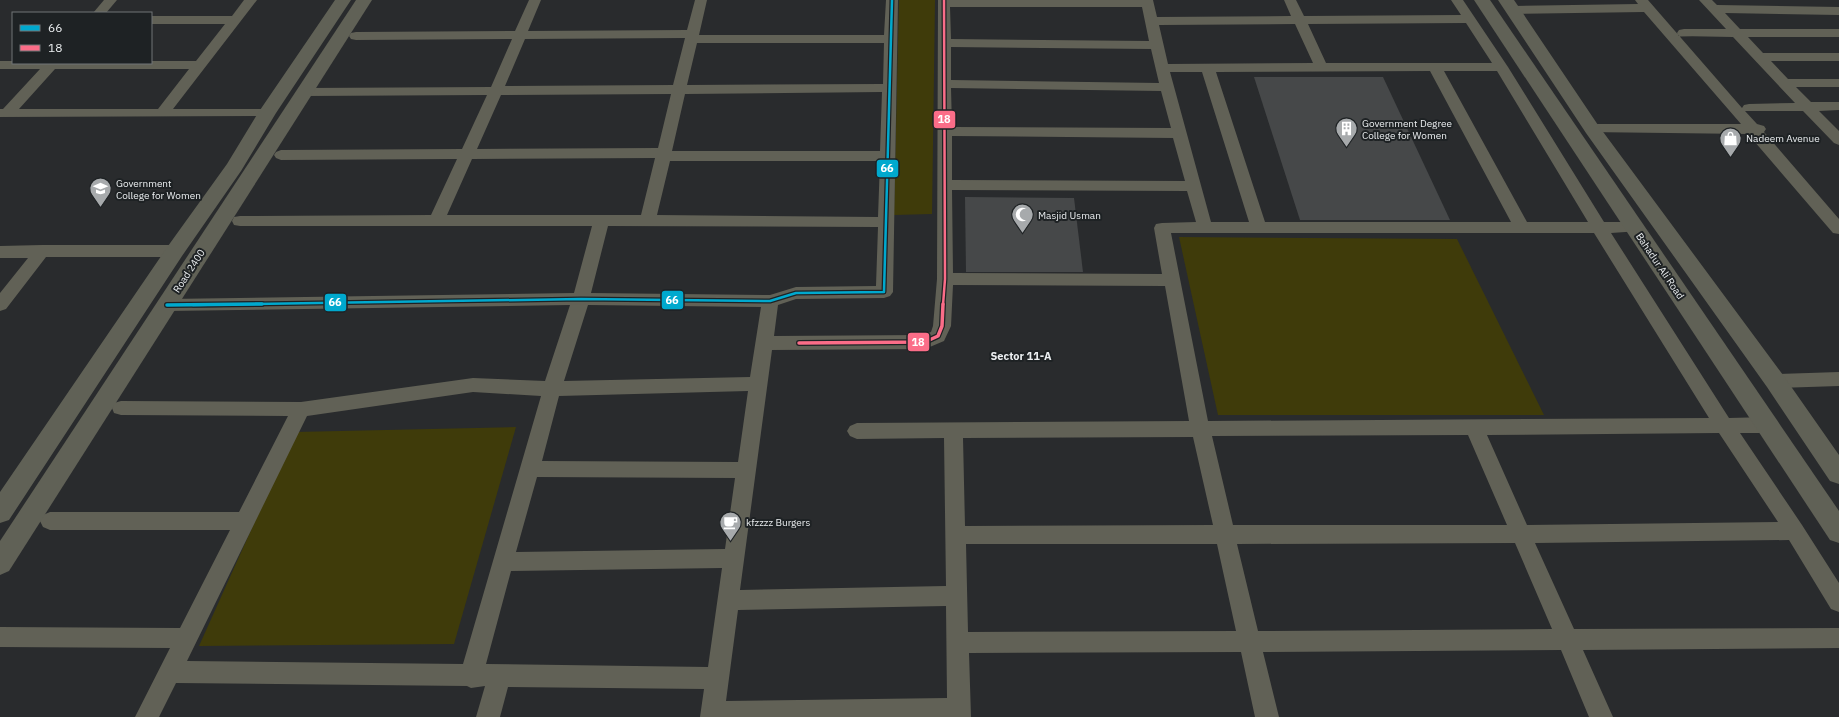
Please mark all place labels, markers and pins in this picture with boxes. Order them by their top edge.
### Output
building icon: Government Degree College for Women [1334,116,1360,149]
place label: Government Degree College for Women [1362,117,1453,142]
shop icon: Nadeem Avenue [1717,125,1743,158]
place label: Nadeem Avenue [1746,132,1820,145]
school or university icon: Government College for Women [88,176,114,209]
place label: Government College for Women [116,177,201,202]
mosque icon: Masjid Usman [1009,202,1035,235]
place label: Masjid Usman [1038,209,1101,222]
cafe icon: kfzzzz Burgers [717,509,743,542]
place label: kfzzzz Burgers [746,516,810,529]

